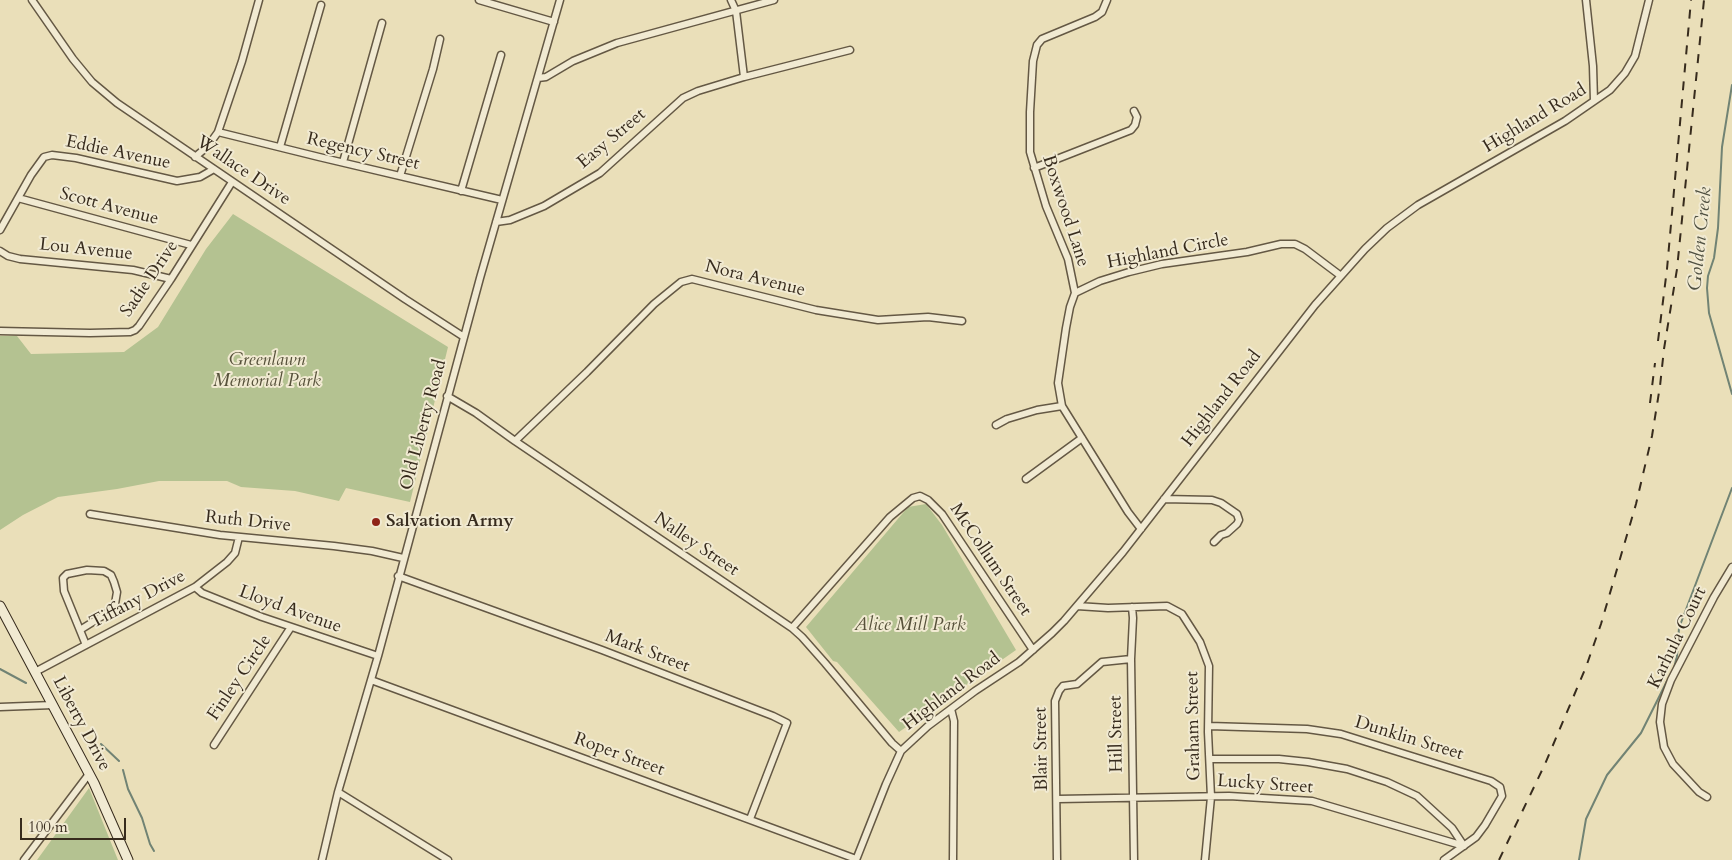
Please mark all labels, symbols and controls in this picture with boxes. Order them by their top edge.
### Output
street label: Highland Road [1479,80,1591,158]
street label: Easy Street [573,104,651,174]
street label: Regency Street [305,129,421,175]
street label: Eddie Avenue [64,131,172,175]
street label: Wallace Drive [192,131,294,211]
street label: Boxwood Lane [1037,152,1093,270]
street label: Scott Avenue [57,183,161,231]
water label: Golden Creek [1684,186,1718,292]
street label: Highland Circle [1105,230,1231,274]
street label: Lou Avenue [38,234,134,266]
street label: Sadie Drive [116,236,184,322]
street label: Nora Avenue [703,256,807,302]
street label: Highland Road [1178,346,1266,452]
park label: Greenlawn Memorial Park [213,350,321,392]
street label: Old Liberty Road [396,357,452,493]
street label: McCollum Street [944,500,1036,620]
street label: Ruth Drive [204,507,292,537]
street label: Nalley Street [649,509,743,581]
place label: Salvation Army [386,511,514,533]
marker: Salvation Army [370,516,382,528]
street label: Tiffany Drive [87,566,189,634]
street label: Lloyd Avenue [236,581,344,639]
street label: Karhula Court [1644,584,1712,692]
park label: Alice Mill Park [854,615,966,637]
street label: Mark Street [602,626,692,678]
street label: Finley Circle [203,631,277,725]
street label: Highland Road [899,648,1005,736]
street label: Graham Street [1182,671,1206,781]
street label: Liberty Drive [47,673,115,775]
street label: Hill Street [1106,695,1128,773]
street label: Blair Street [1030,707,1054,791]
street label: Dunklin Street [1352,712,1466,766]
street label: Roper Street [571,729,667,781]
street label: Lucky Street [1216,771,1314,799]
scale bar [22,808,129,840]
text: 100 m [28,817,68,837]

